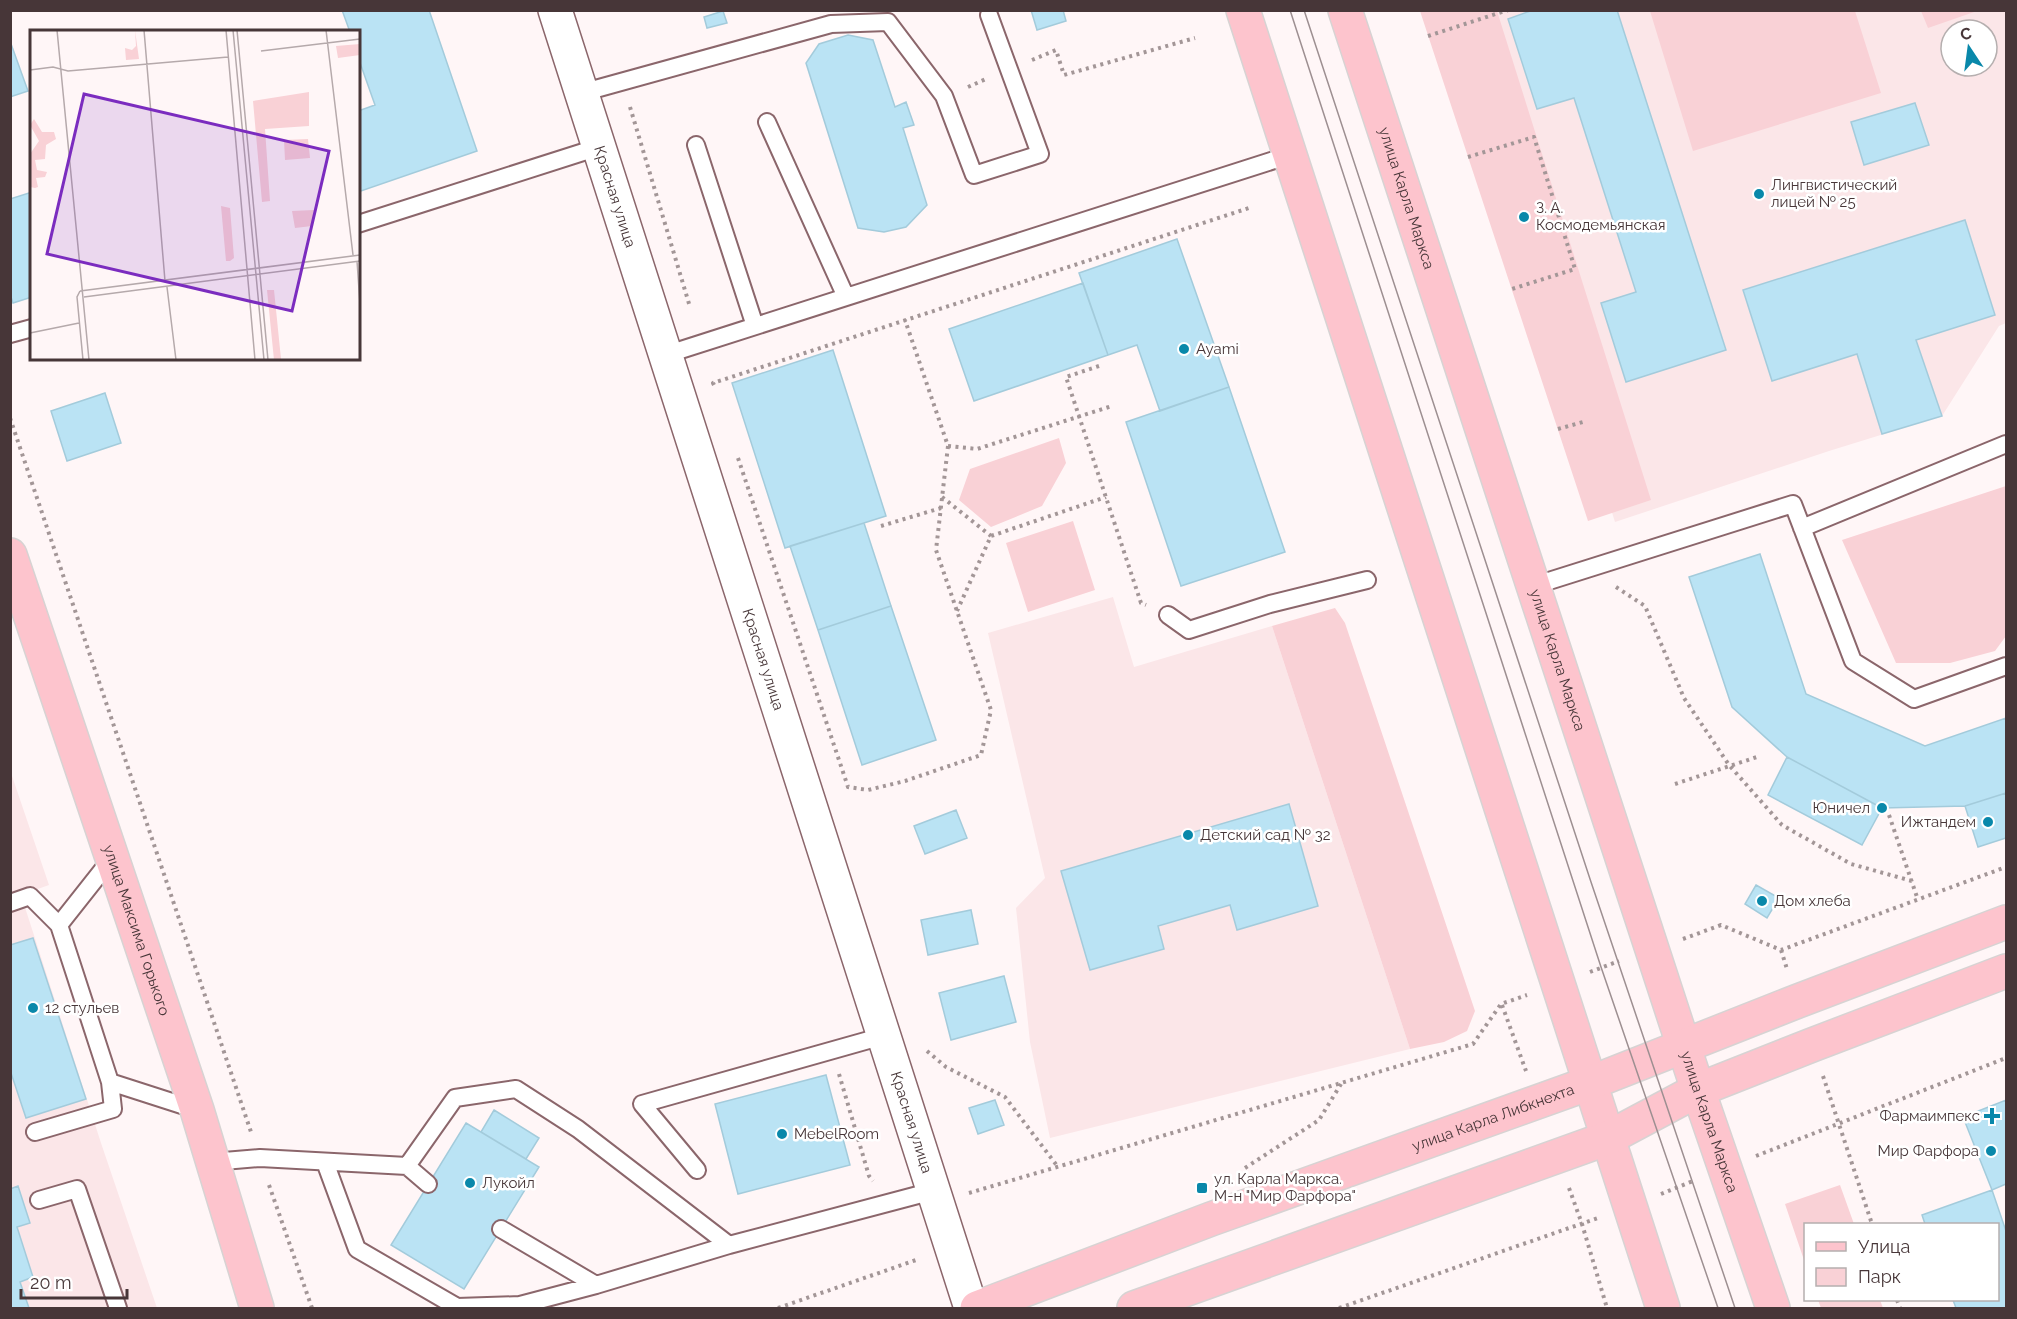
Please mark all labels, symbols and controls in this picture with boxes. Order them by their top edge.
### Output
north arrow [1939,18,1999,78]
text: С [1958,23,1973,44]
inset map [30,30,360,360]
street label: улица Карла Маркса [1375,125,1438,271]
street label: Красная улица [590,144,640,250]
place label: Лингвистический лицей № 25 [1771,176,1897,211]
marker: Лингвистический лицей № 25 [1752,187,1766,201]
place label: З. А. Космодемьянская [1536,199,1665,234]
marker: З. А. Космодемьянская [1517,210,1531,224]
place label: Ayami [1196,340,1239,358]
marker: Ayami [1177,342,1191,356]
street label: улица Карла Маркса [1526,587,1589,733]
street label: Красная улица [738,606,788,713]
place label: Юничел [1813,799,1870,817]
marker: Юничел [1875,801,1889,815]
place label: Ижтандем [1901,813,1976,831]
marker: Ижтандем [1981,815,1995,829]
place label: Детский сад № 32 [1200,826,1331,844]
marker: Детский сад № 32 [1181,828,1195,842]
street label: улица Максима Горького [99,842,174,1018]
place label: Дом хлеба [1774,892,1851,910]
marker: Дом хлеба [1755,894,1769,908]
place label: 12 стульев [45,999,119,1017]
marker: 12 стульев [26,1001,40,1015]
street label: улица Карла Маркса [1677,1049,1742,1195]
street label: Красная улица [887,1069,936,1175]
street label: улица Карла Либкнехта [1410,1080,1577,1155]
place label: Фармаимпекс [1879,1107,1980,1125]
marker: Фармаимпекс [1985,1109,1999,1123]
place label: MebelRoom [794,1125,879,1143]
marker: MebelRoom [775,1127,789,1141]
place label: Мир Фарфора [1877,1142,1979,1160]
marker: Мир Фарфора [1984,1144,1998,1158]
place label: ул. Карла Маркса. М-н "Мир Фарфора" [1214,1170,1356,1205]
place label: Лукойл [482,1174,535,1192]
marker: Лукойл [463,1176,477,1190]
marker: ул. Карла Маркса. М-н "Мир Фарфора" [1195,1181,1209,1195]
legend [1804,1223,1999,1301]
text: Улица [1858,1236,1910,1257]
scale bar [21,1262,128,1300]
text: Парк [1858,1266,1901,1287]
text: 20 m [30,1272,72,1293]

